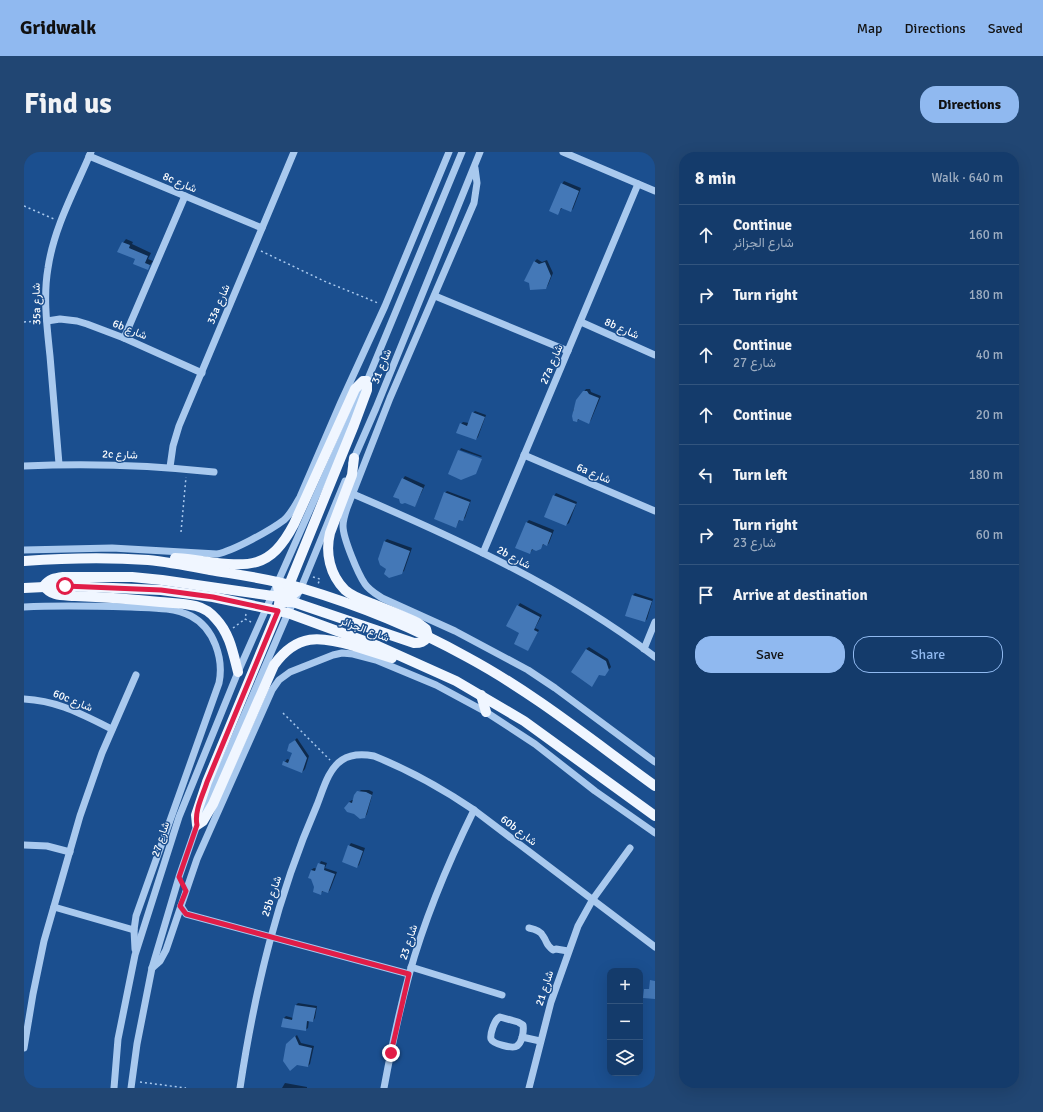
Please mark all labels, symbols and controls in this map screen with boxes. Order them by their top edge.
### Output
text: Gridwalk [20,16,96,40]
text: Map [857,20,883,37]
text: Directions [905,20,966,37]
text: Saved [988,20,1023,37]
button: Directions [920,86,1019,123]
text: Find us [24,87,112,121]
text: 8 min [695,168,736,189]
street label: 8c شارع [160,170,199,196]
text: Walk · 640 m [932,170,1003,186]
text: Continue [733,216,792,234]
icon: ahead [695,224,717,246]
text: 160 m [969,227,1003,243]
text: شارع الجزائر [733,235,794,251]
street label: 33a شارع [204,282,234,326]
street label: 35a شارع [30,283,44,325]
icon: right [695,284,717,306]
text: Turn right [733,286,798,304]
text: 180 m [969,287,1003,303]
street label: 8b شارع [602,315,641,343]
street label: 6b شارع [110,317,149,343]
text: Continue [733,336,792,354]
street label: 27a شارع [537,342,567,386]
icon: ahead [695,344,717,366]
street label: شارع 31 [369,347,395,386]
text: 40 m [976,347,1003,363]
text: شارع 27 [733,355,776,371]
icon: ahead [695,404,717,426]
text: Continue [733,406,792,424]
text: 20 m [976,407,1003,423]
street label: 2c شارع [102,447,138,463]
street label: 6a شارع [574,460,613,488]
icon: left [695,464,717,486]
text: Turn left [733,466,787,484]
text: 180 m [969,467,1003,483]
text: Turn right [733,516,798,534]
icon: right [695,524,717,546]
text: 60 m [976,527,1003,543]
text: شارع 23 [733,535,776,551]
street label: 2b شارع [494,543,533,573]
route start [56,577,74,595]
icon: arrive [695,584,717,606]
text: Arrive at destination [733,586,868,604]
street label: شارع الجزائر [337,614,391,646]
button: Save [695,636,845,673]
button: Share [853,636,1003,673]
street label: 60c شارع [51,687,95,715]
street label: 60b شارع [497,812,540,849]
street label: شارع 27 [149,820,173,859]
street label: 25b شارع [259,874,285,919]
street label: شارع 23 [397,923,421,962]
map controls [607,968,643,1076]
button: + [607,968,643,1004]
street label: شارع 21 [533,969,557,1008]
button: − [607,1004,643,1040]
button: layers [607,1040,643,1076]
route end [382,1044,400,1062]

